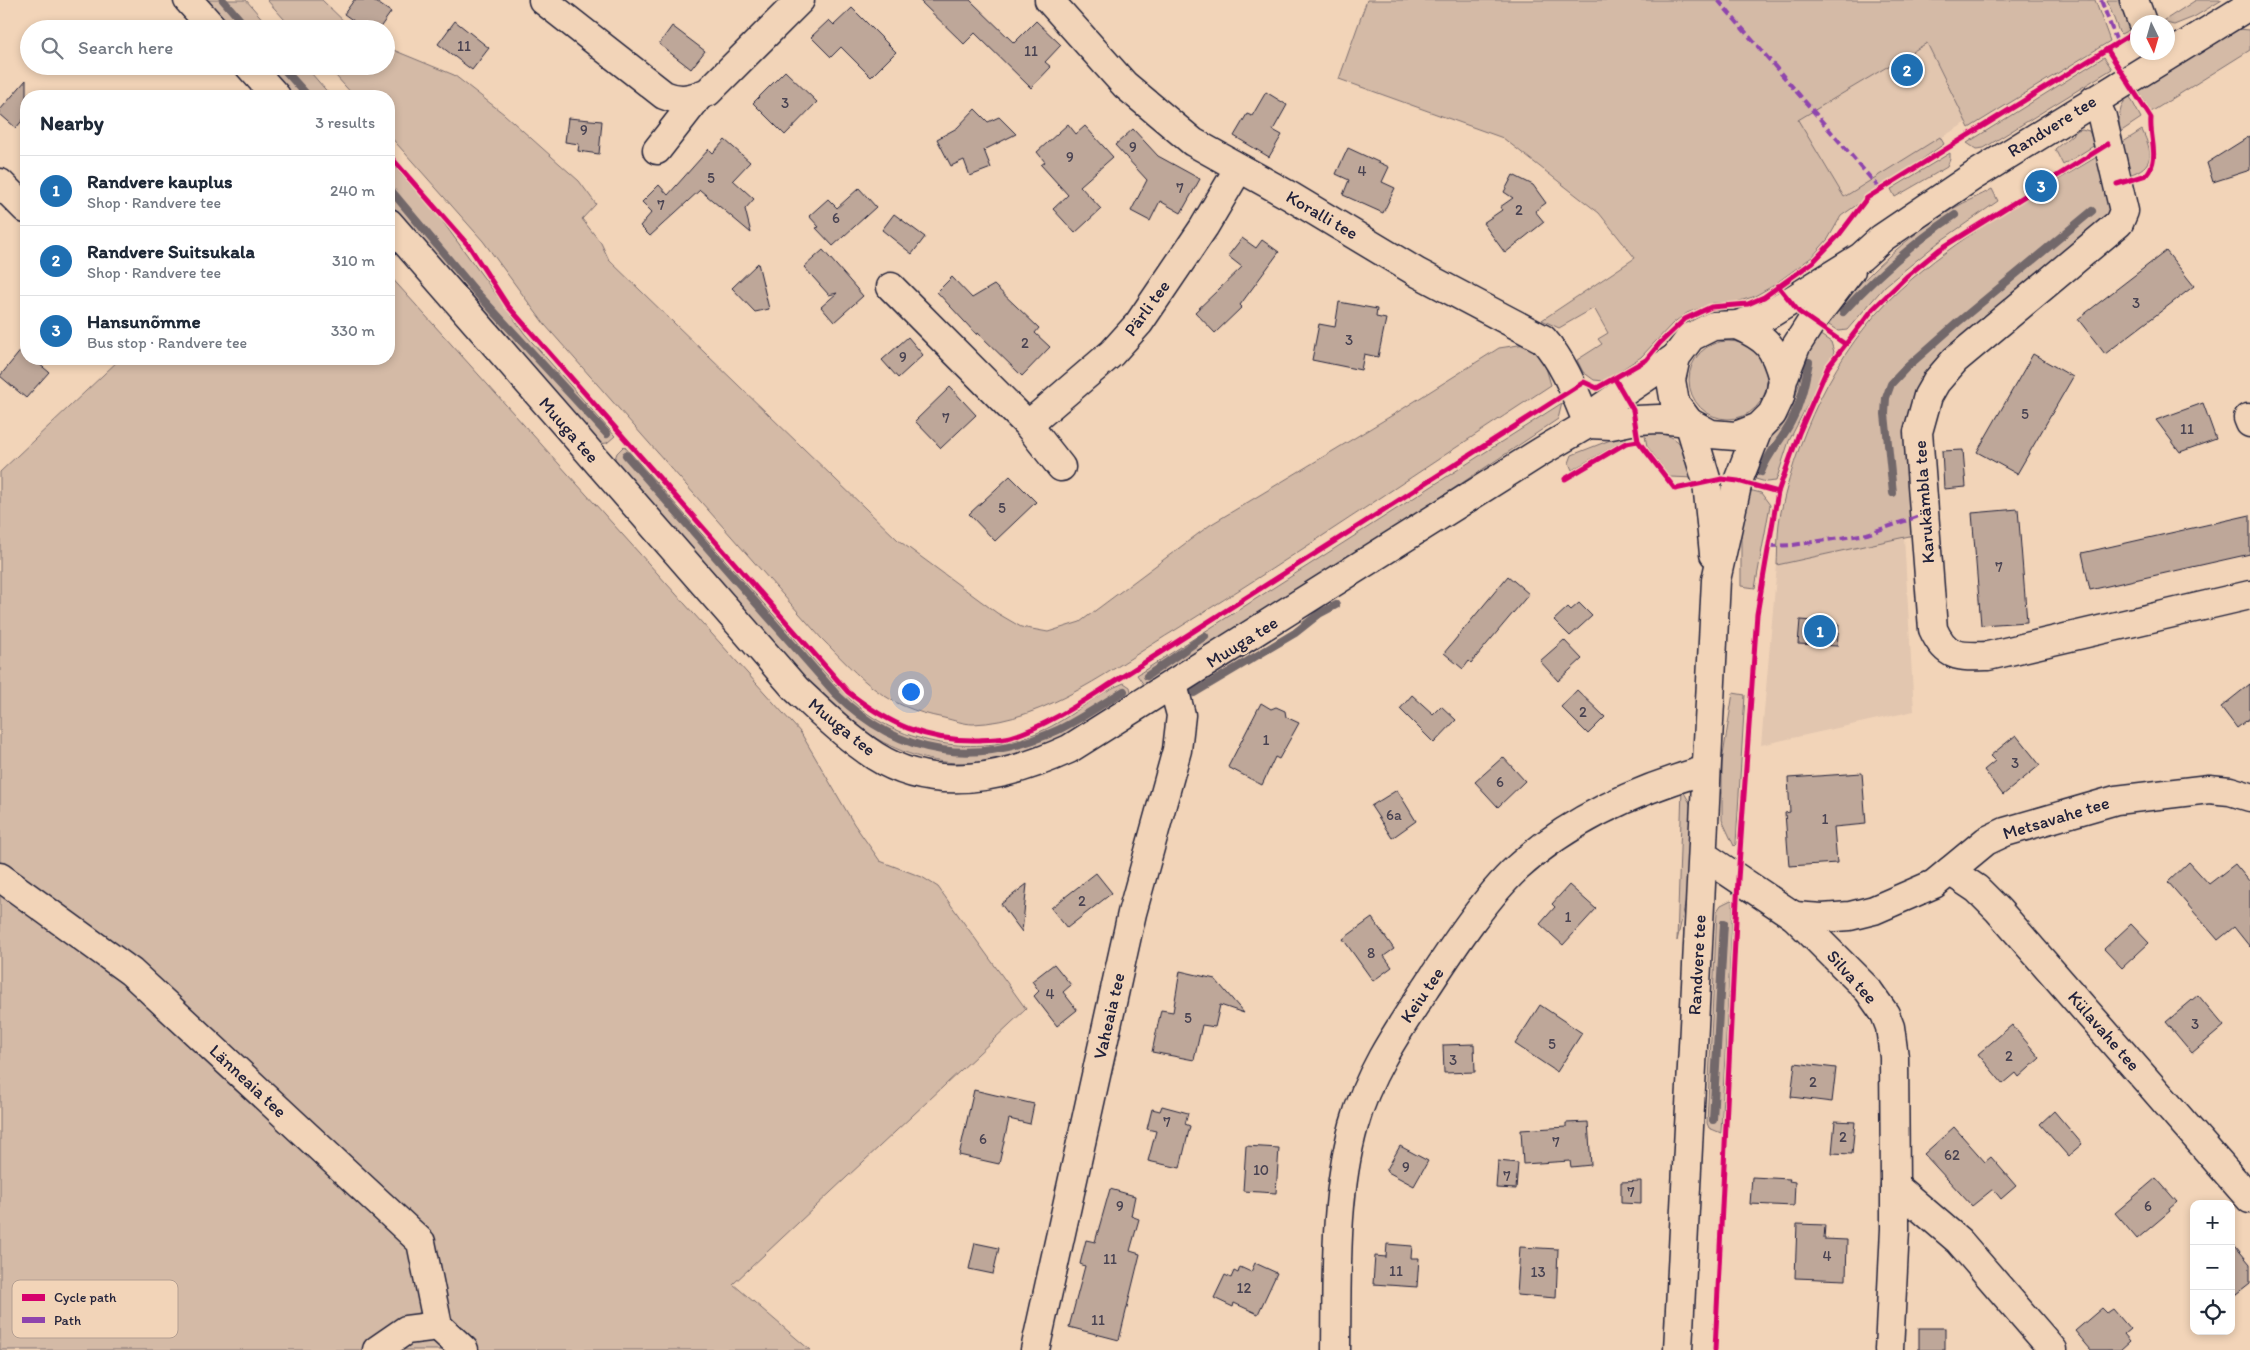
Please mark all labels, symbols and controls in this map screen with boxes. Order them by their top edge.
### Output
north arrow [2130,15,2175,60]
search box [20,20,395,75]
icon: search [38,34,66,62]
text: Search here [78,36,173,59]
house number: 11 [457,37,471,55]
house number: 11 [1024,42,1038,60]
pin: 2 [1891,51,1923,89]
street label: Randvere tee [2003,90,2101,162]
house number: 3 [781,94,789,112]
text: Nearby [40,110,104,135]
text: 3 results [315,113,375,132]
house number: 9 [580,121,588,139]
house number: 9 [1129,138,1137,156]
house number: 9 [1066,148,1074,166]
house number: 4 [1357,162,1367,180]
pin: 3 [2025,167,2057,205]
house number: 5 [707,169,715,187]
text: Randvere kauplus [87,170,232,193]
house number: 7 [1176,179,1184,197]
text: 1 [52,181,60,200]
text: 240 m [330,181,375,200]
street label: Koralli tee [1282,186,1362,244]
text: Shop · Randvere tee [87,193,221,212]
house number: 7 [657,196,665,214]
house number: 2 [1515,201,1523,219]
house number: 6 [832,209,840,227]
text: Randvere Suitsukala [87,240,255,263]
text: 2 [52,251,60,270]
text: 310 m [332,251,375,270]
text: Shop · Randvere tee [87,263,221,282]
street label: Pärli tee [1119,276,1175,340]
house number: 3 [2132,294,2140,312]
text: Hansunõmme [87,310,201,333]
text: 3 [52,321,60,340]
text: 330 m [331,321,375,340]
house number: 3 [1345,331,1353,349]
text: Bus stop · Randvere tee [87,333,247,352]
house number: 2 [1021,334,1029,352]
house number: 9 [899,348,907,366]
street label: Muuga tee [534,392,604,468]
house number: 5 [2021,405,2029,423]
house number: 7 [942,409,950,427]
house number: 11 [2180,420,2194,438]
street label: Karukämbla tee [1909,440,1939,564]
house number: 5 [998,499,1006,517]
house number: 7 [1995,558,2003,576]
street label: Muuga tee [1202,611,1282,673]
pin: 1 [1804,612,1836,650]
your location [898,679,924,705]
street label: Muuga tee [804,693,880,761]
house number: 2 [1579,703,1587,721]
house number: 1 [1263,731,1270,749]
house number: 3 [2011,754,2019,772]
house number: 6 [1496,773,1504,791]
street label: Metsavahe tee [2000,791,2112,845]
house number: 6a [1386,806,1402,824]
house number: 1 [1822,810,1829,828]
house number: 2 [1078,892,1086,910]
house number: 1 [1565,908,1572,926]
street label: Randvere tee [1683,914,1711,1016]
house number: 8 [1367,944,1375,962]
street label: Silva tee [1822,945,1882,1009]
street label: Keiu tee [1395,963,1449,1027]
street label: Vaheaia tee [1088,970,1130,1062]
house number: 4 [1045,985,1055,1003]
street label: Külavahe tee [2063,986,2145,1076]
house number: 5 [1184,1009,1192,1027]
house number: 3 [2191,1015,2199,1033]
house number: 5 [1548,1035,1556,1053]
street label: Länneaia tee [205,1040,291,1122]
house number: 2 [2005,1047,2013,1065]
house number: 3 [1449,1051,1457,1069]
house number: 2 [1809,1073,1817,1091]
house number: 7 [1163,1113,1171,1131]
house number: 2 [1839,1128,1847,1146]
house number: 6 [979,1130,987,1148]
house number: 7 [1552,1133,1560,1151]
house number: 62 [1944,1146,1960,1164]
house number: 9 [1402,1158,1410,1176]
house number: 10 [1253,1161,1269,1179]
house number: 7 [1503,1167,1511,1185]
house number: 7 [1627,1183,1635,1201]
house number: 9 [1116,1197,1124,1215]
house number: 6 [2144,1197,2152,1215]
map controls [2190,1200,2235,1335]
button: + [2190,1200,2235,1245]
button: − [2190,1245,2235,1290]
house number: 4 [1822,1247,1832,1265]
house number: 11 [1103,1250,1117,1268]
house number: 11 [1389,1262,1403,1280]
house number: 13 [1530,1263,1546,1281]
house number: 12 [1237,1279,1252,1297]
legend [12,1280,178,1338]
text: Cycle path [54,1289,117,1306]
button: locate [2190,1290,2235,1335]
house number: 11 [1091,1311,1105,1329]
text: Path [54,1312,81,1329]

